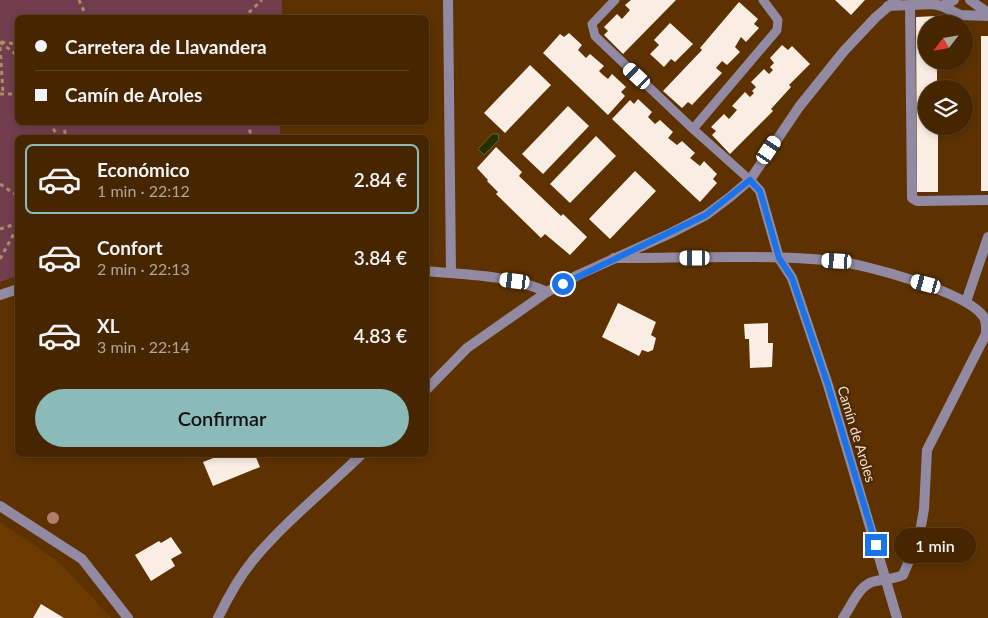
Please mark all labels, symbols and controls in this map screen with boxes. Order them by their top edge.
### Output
north arrow [918,15,972,70]
map controls [918,15,973,135]
text: Carretera de Llavandera [65,35,267,58]
car [620,60,653,92]
button: layers [918,80,973,135]
text: Camín de Aroles [65,83,202,106]
car [754,133,783,167]
icon: car [37,157,82,202]
text: Económico [97,158,190,181]
text: 2.84 € [354,168,407,191]
text: 1 min · 22:12 [97,181,190,200]
icon: car [37,235,82,280]
text: Confort [97,236,162,259]
text: 3.84 € [354,246,407,269]
car [680,251,710,266]
car [821,253,852,269]
text: 2 min · 22:13 [97,259,190,278]
car [499,272,530,290]
route start [552,273,574,295]
car [909,273,942,295]
icon: car [37,313,82,358]
text: XL [97,314,120,337]
text: 4.83 € [354,324,407,347]
text: 3 min · 22:14 [97,337,190,356]
street label: Camín de Aroles [834,384,880,484]
button: Confirmar [35,389,409,447]
callout: 1 min [894,528,976,562]
route end [865,534,887,556]
text: 1 min [915,536,955,555]

